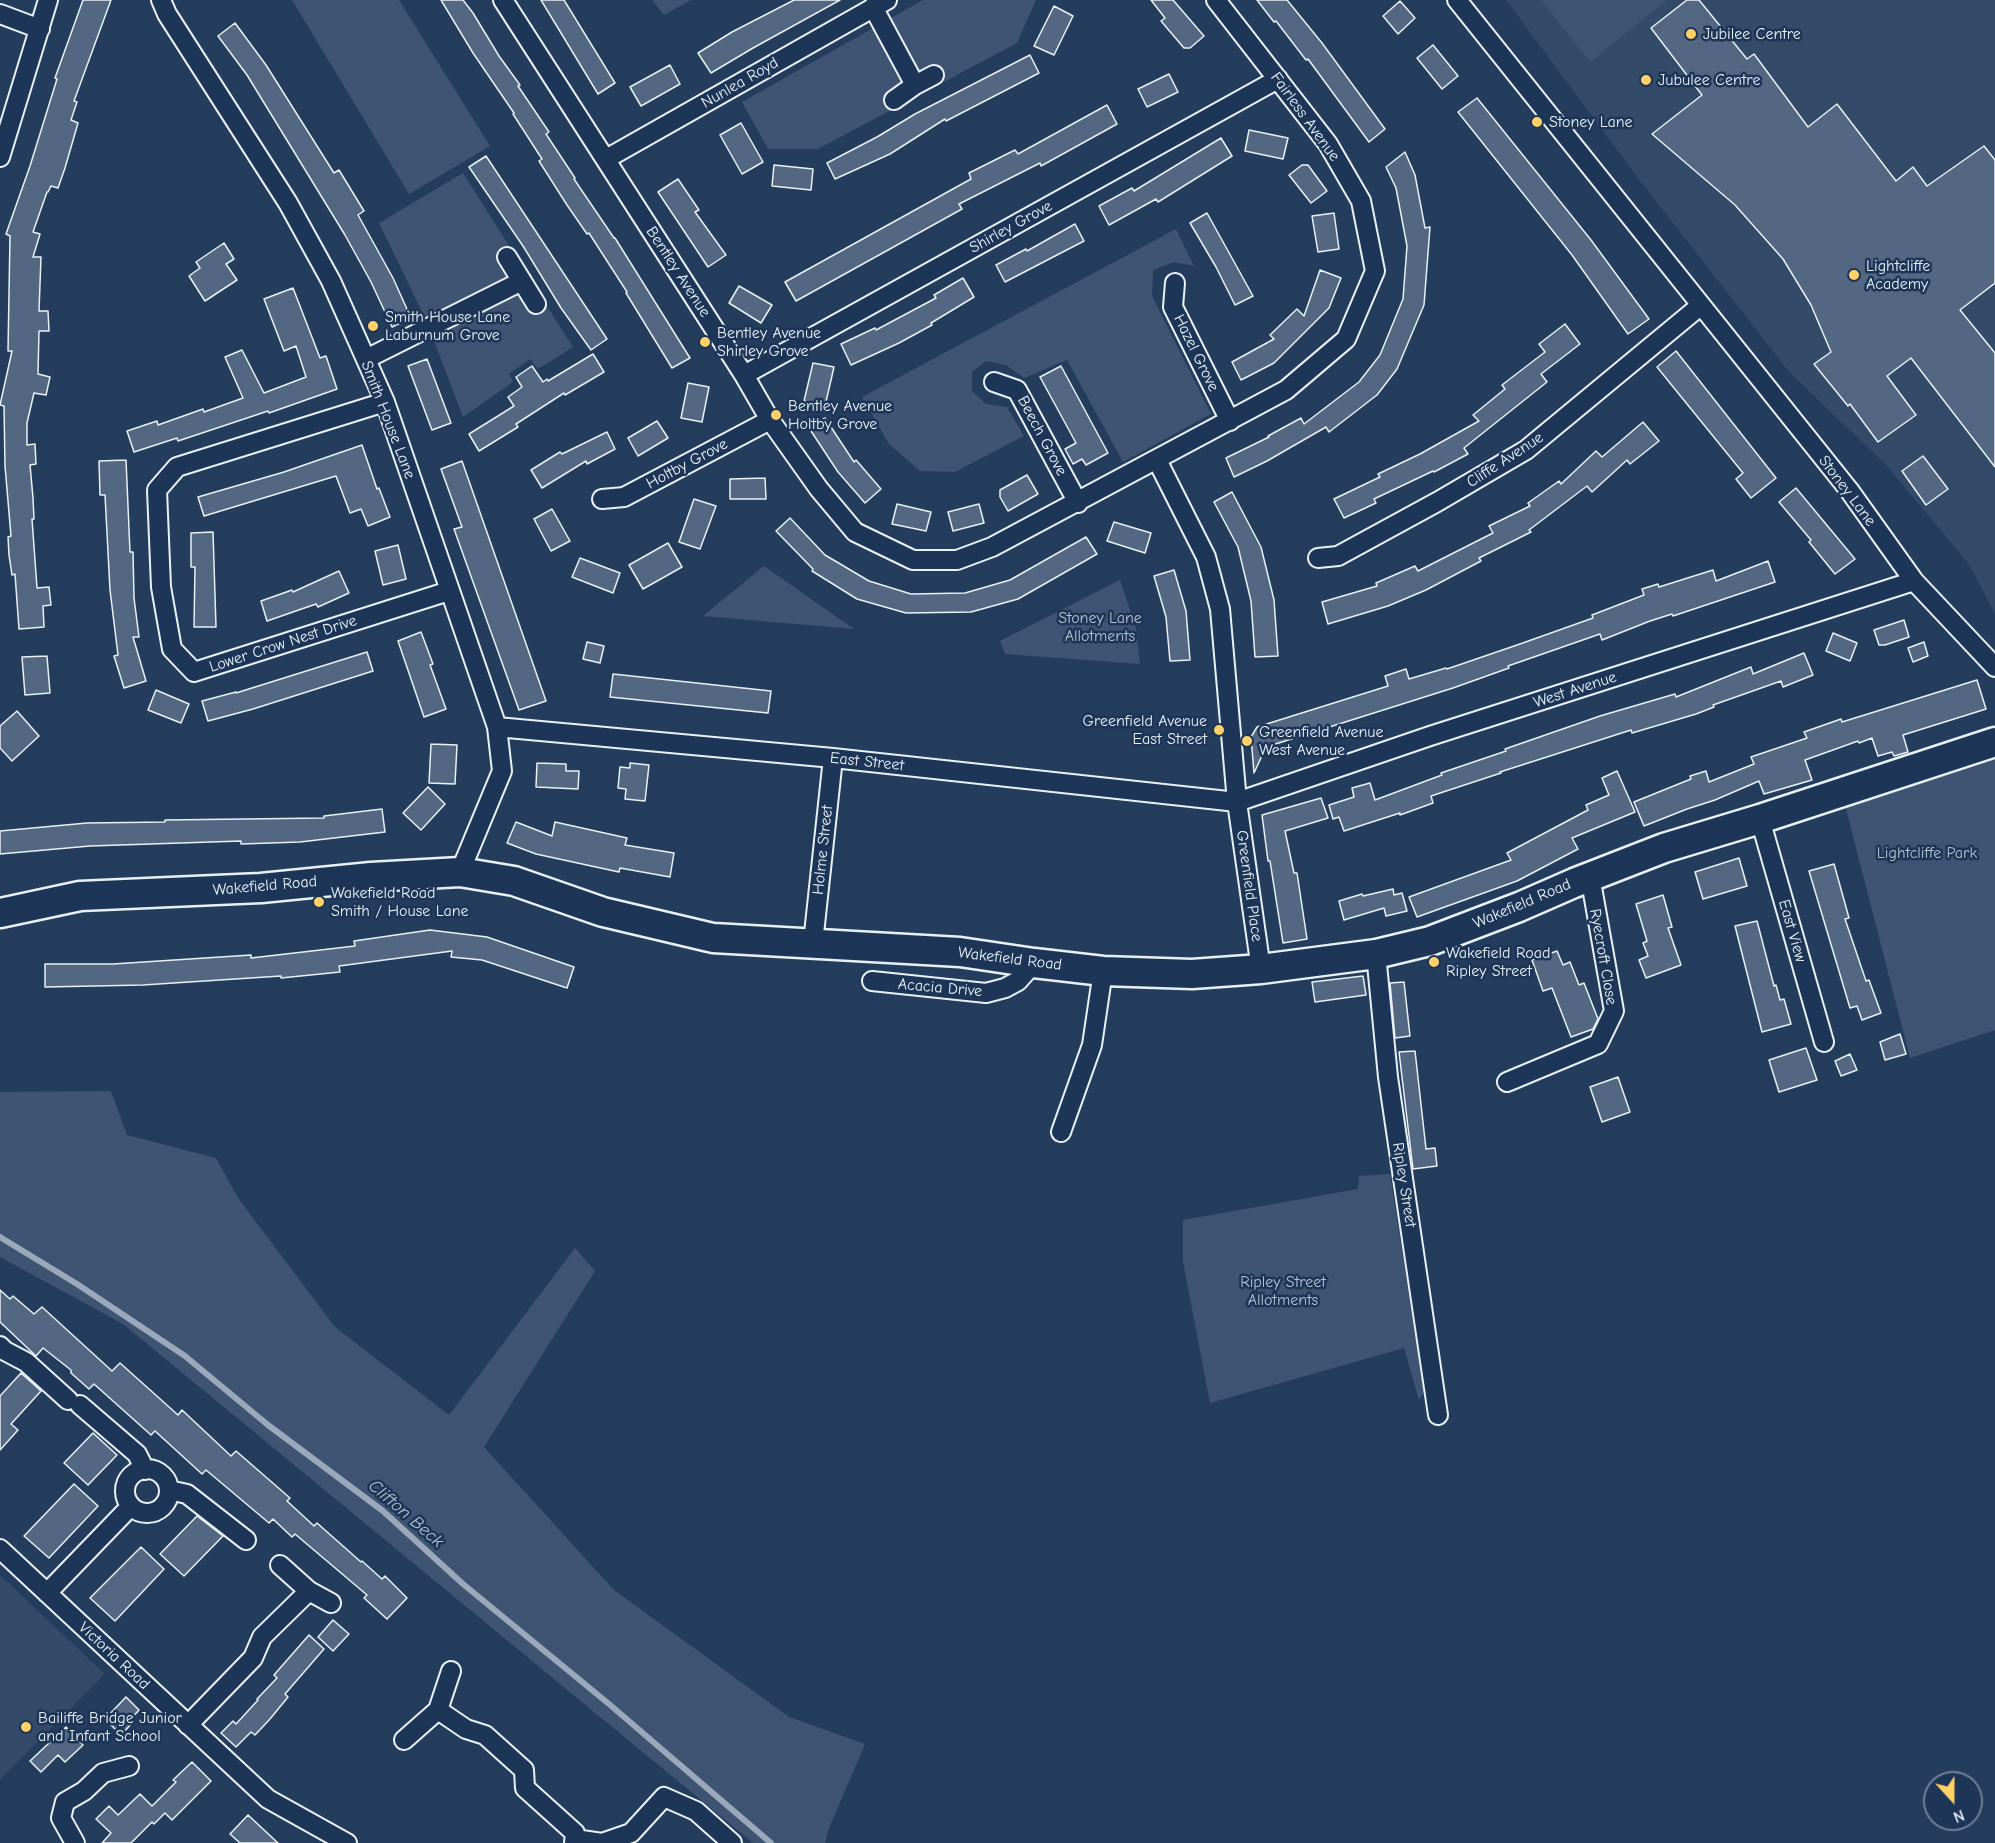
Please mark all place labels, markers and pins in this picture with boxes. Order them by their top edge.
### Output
place label: Jubilee Centre [1703,24,1801,44]
marker: Jubilee Centre [1684,27,1698,41]
place label: Jubulee Centre [1658,70,1760,90]
marker: Jubulee Centre [1639,73,1653,87]
place label: Stoney Lane [1549,112,1633,132]
marker: Stoney Lane [1530,115,1544,129]
place label: Lightcliffe Academy [1866,256,1930,294]
marker: Lightcliffe Academy [1847,268,1861,282]
place label: Smith House Lane Laburnum Grove [385,307,510,345]
marker: Smith House Lane Laburnum Grove [366,319,380,333]
place label: Bentley Avenue Shirley Grove [717,323,821,361]
marker: Bentley Avenue Shirley Grove [698,335,712,349]
place label: Bentley Avenue Holtby Grove [788,396,892,434]
marker: Bentley Avenue Holtby Grove [769,408,783,422]
place label: Greenfield Avenue East Street [1082,711,1207,749]
place label: Greenfield Avenue West Avenue [1259,722,1384,760]
marker: Greenfield Avenue East Street [1212,723,1226,737]
marker: Greenfield Avenue West Avenue [1240,734,1254,748]
place label: Wakefield Road Smith / House Lane [331,883,469,921]
marker: Wakefield Road Smith / House Lane [312,895,326,909]
place label: Wakefield Road Ripley Street [1446,943,1550,981]
marker: Wakefield Road Ripley Street [1427,955,1441,969]
place label: Bailiffe Bridge Junior and Infant School [38,1708,182,1746]
marker: Bailiffe Bridge Junior and Infant School [19,1720,33,1734]

